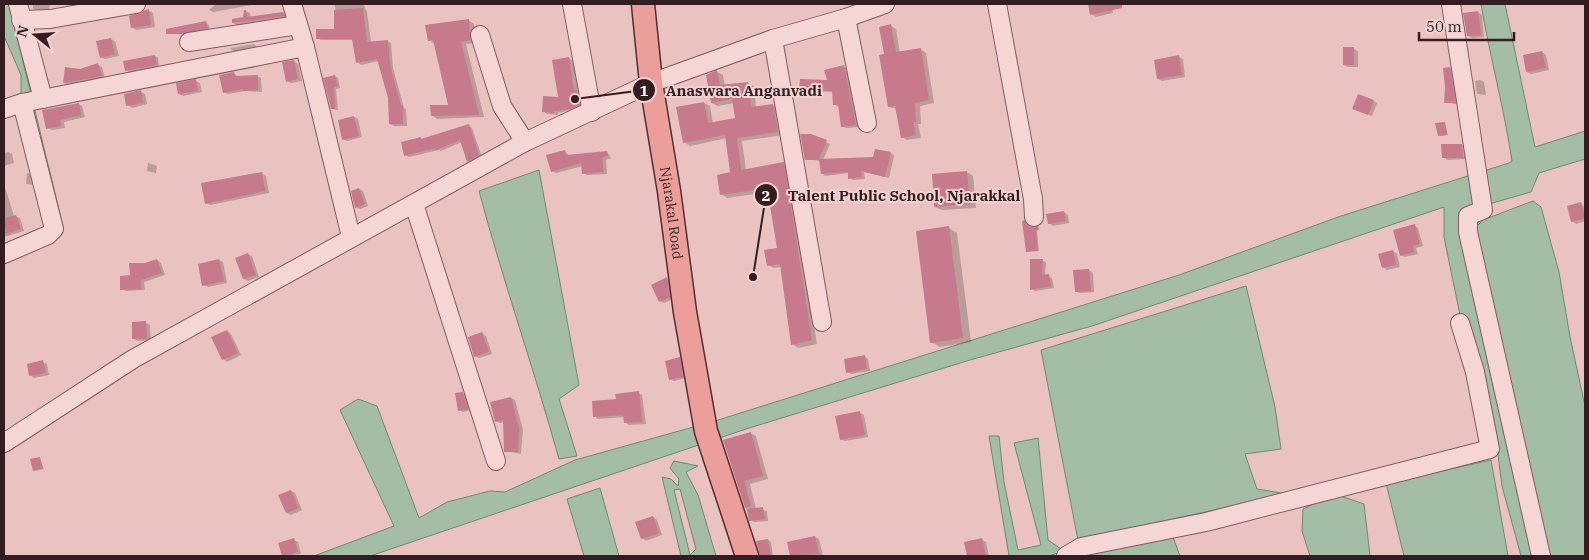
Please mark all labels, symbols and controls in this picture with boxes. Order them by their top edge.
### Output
north arrow [10,10,60,60]
scale bar [1419,10,1514,42]
text: 50 m [1426,17,1462,36]
text: N [12,23,33,39]
callout: Anaswara Anganvadi [631,75,832,105]
text: 1 [639,81,649,100]
text: Anaswara Anganvadi [666,81,822,100]
street label: Njarakal Road [656,165,687,261]
callout: Talent Public School, Njarakkal [753,180,1031,210]
text: 2 [761,186,771,205]
text: Talent Public School, Njarakkal [788,186,1020,205]

